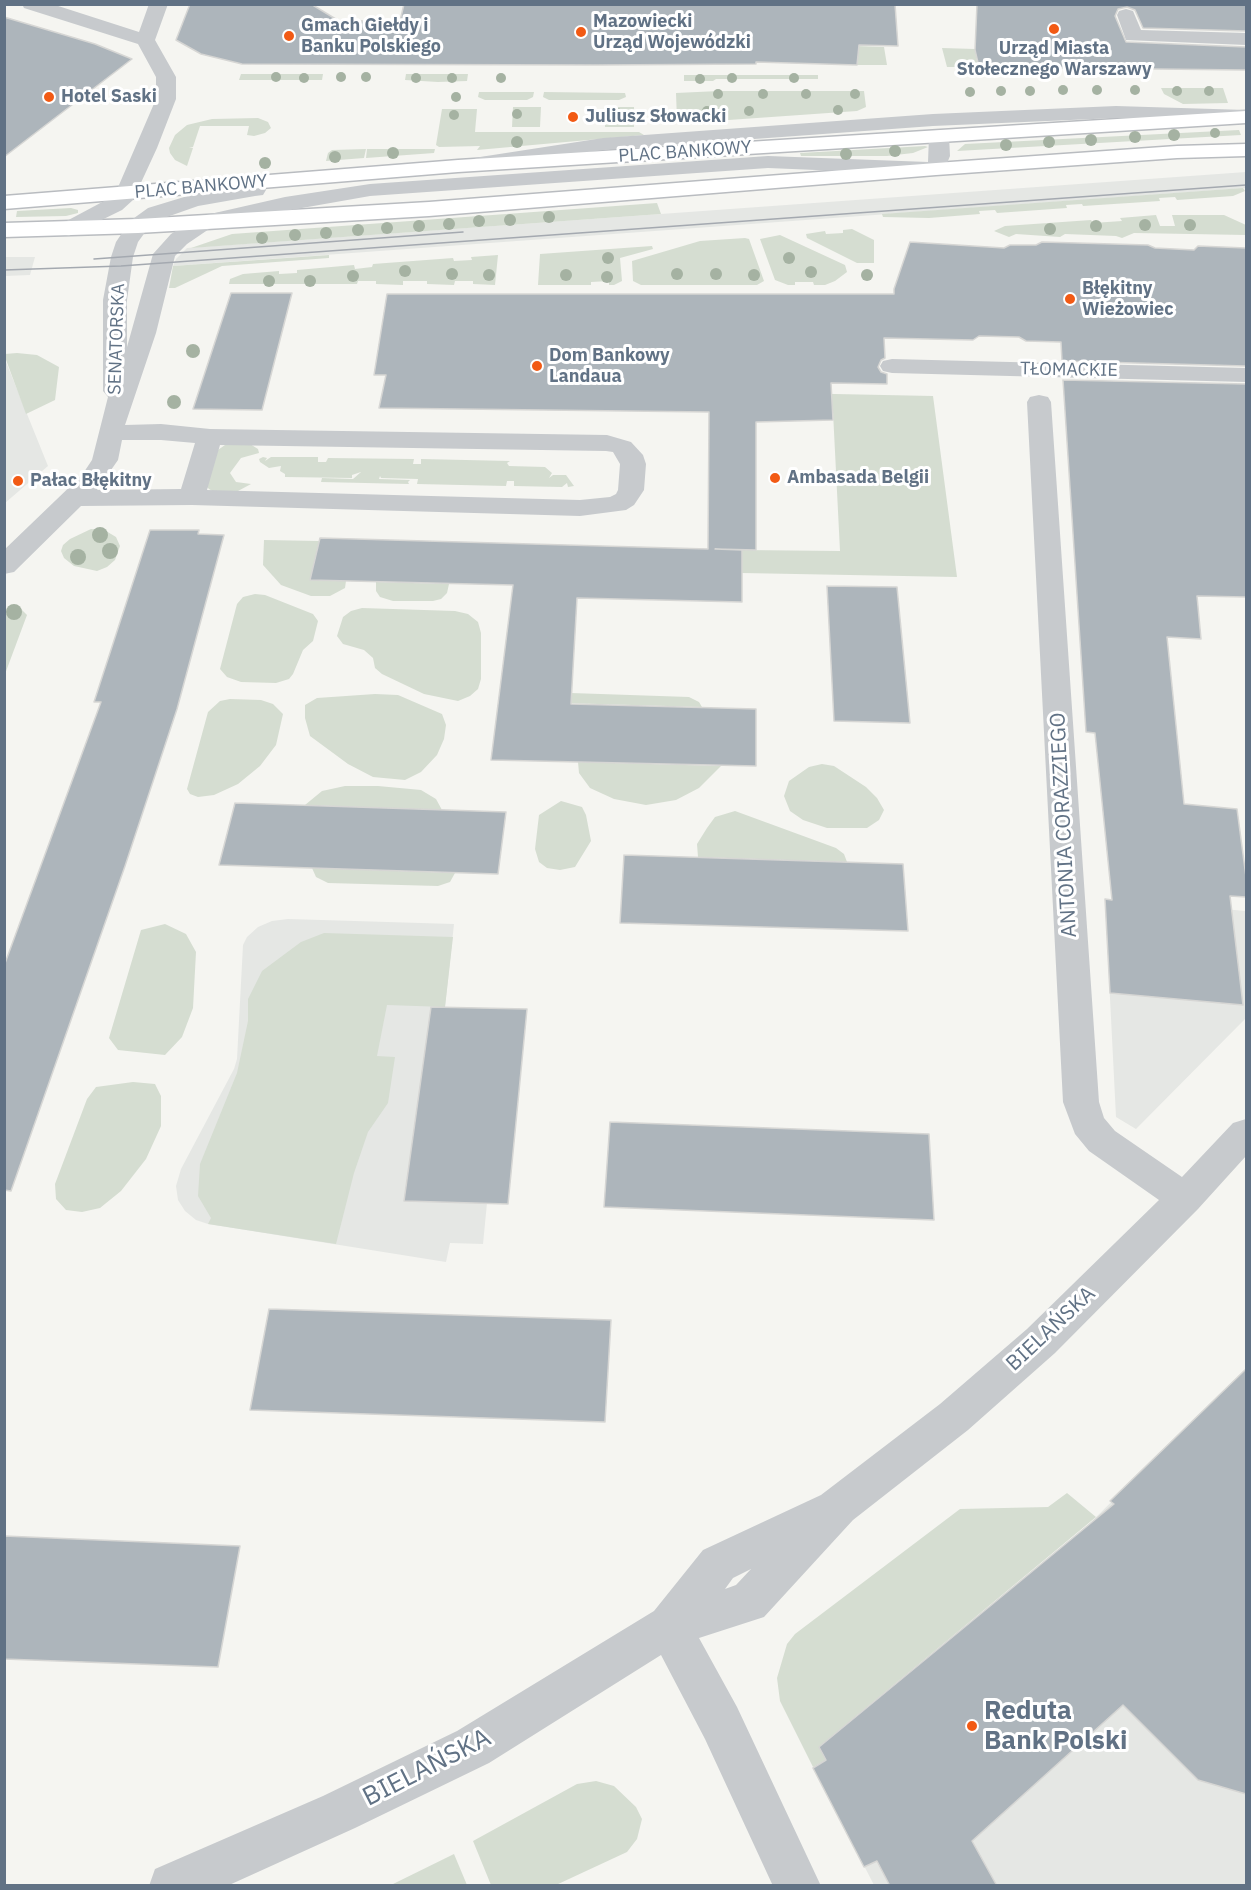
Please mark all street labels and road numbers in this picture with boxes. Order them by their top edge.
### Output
street label: PLAC BANKOWY [618,137,752,167]
street label: PLAC BANKOWY [134,170,268,204]
street label: SENATORSKA [104,283,130,395]
street label: TŁOMACKIE [1020,358,1118,382]
street label: ANTONIA CORAZZIEGO [1046,712,1082,938]
street label: BIELAŃSKA [1001,1281,1101,1377]
street label: BIELAŃSKA [358,1722,496,1814]

